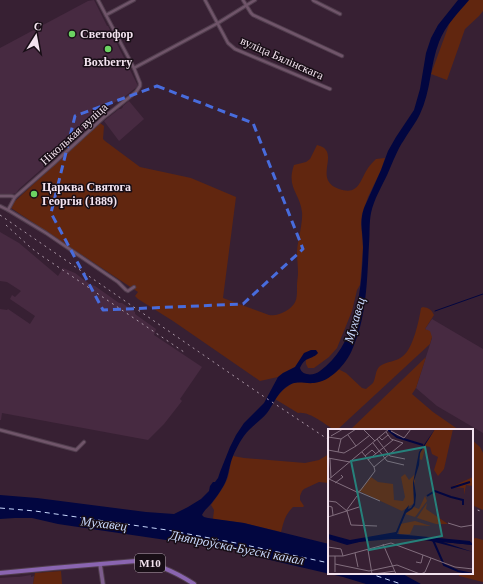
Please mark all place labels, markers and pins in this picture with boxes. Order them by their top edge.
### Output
place label: Светофор [80,27,134,41]
marker: Светофор [67,29,77,39]
marker: Boxberry [103,44,113,54]
place label: Boxberry [84,55,132,69]
place label: Царква Святога Георгія (1889) [42,180,131,208]
marker: Царква Святога Георгія (1889) [29,189,39,199]

